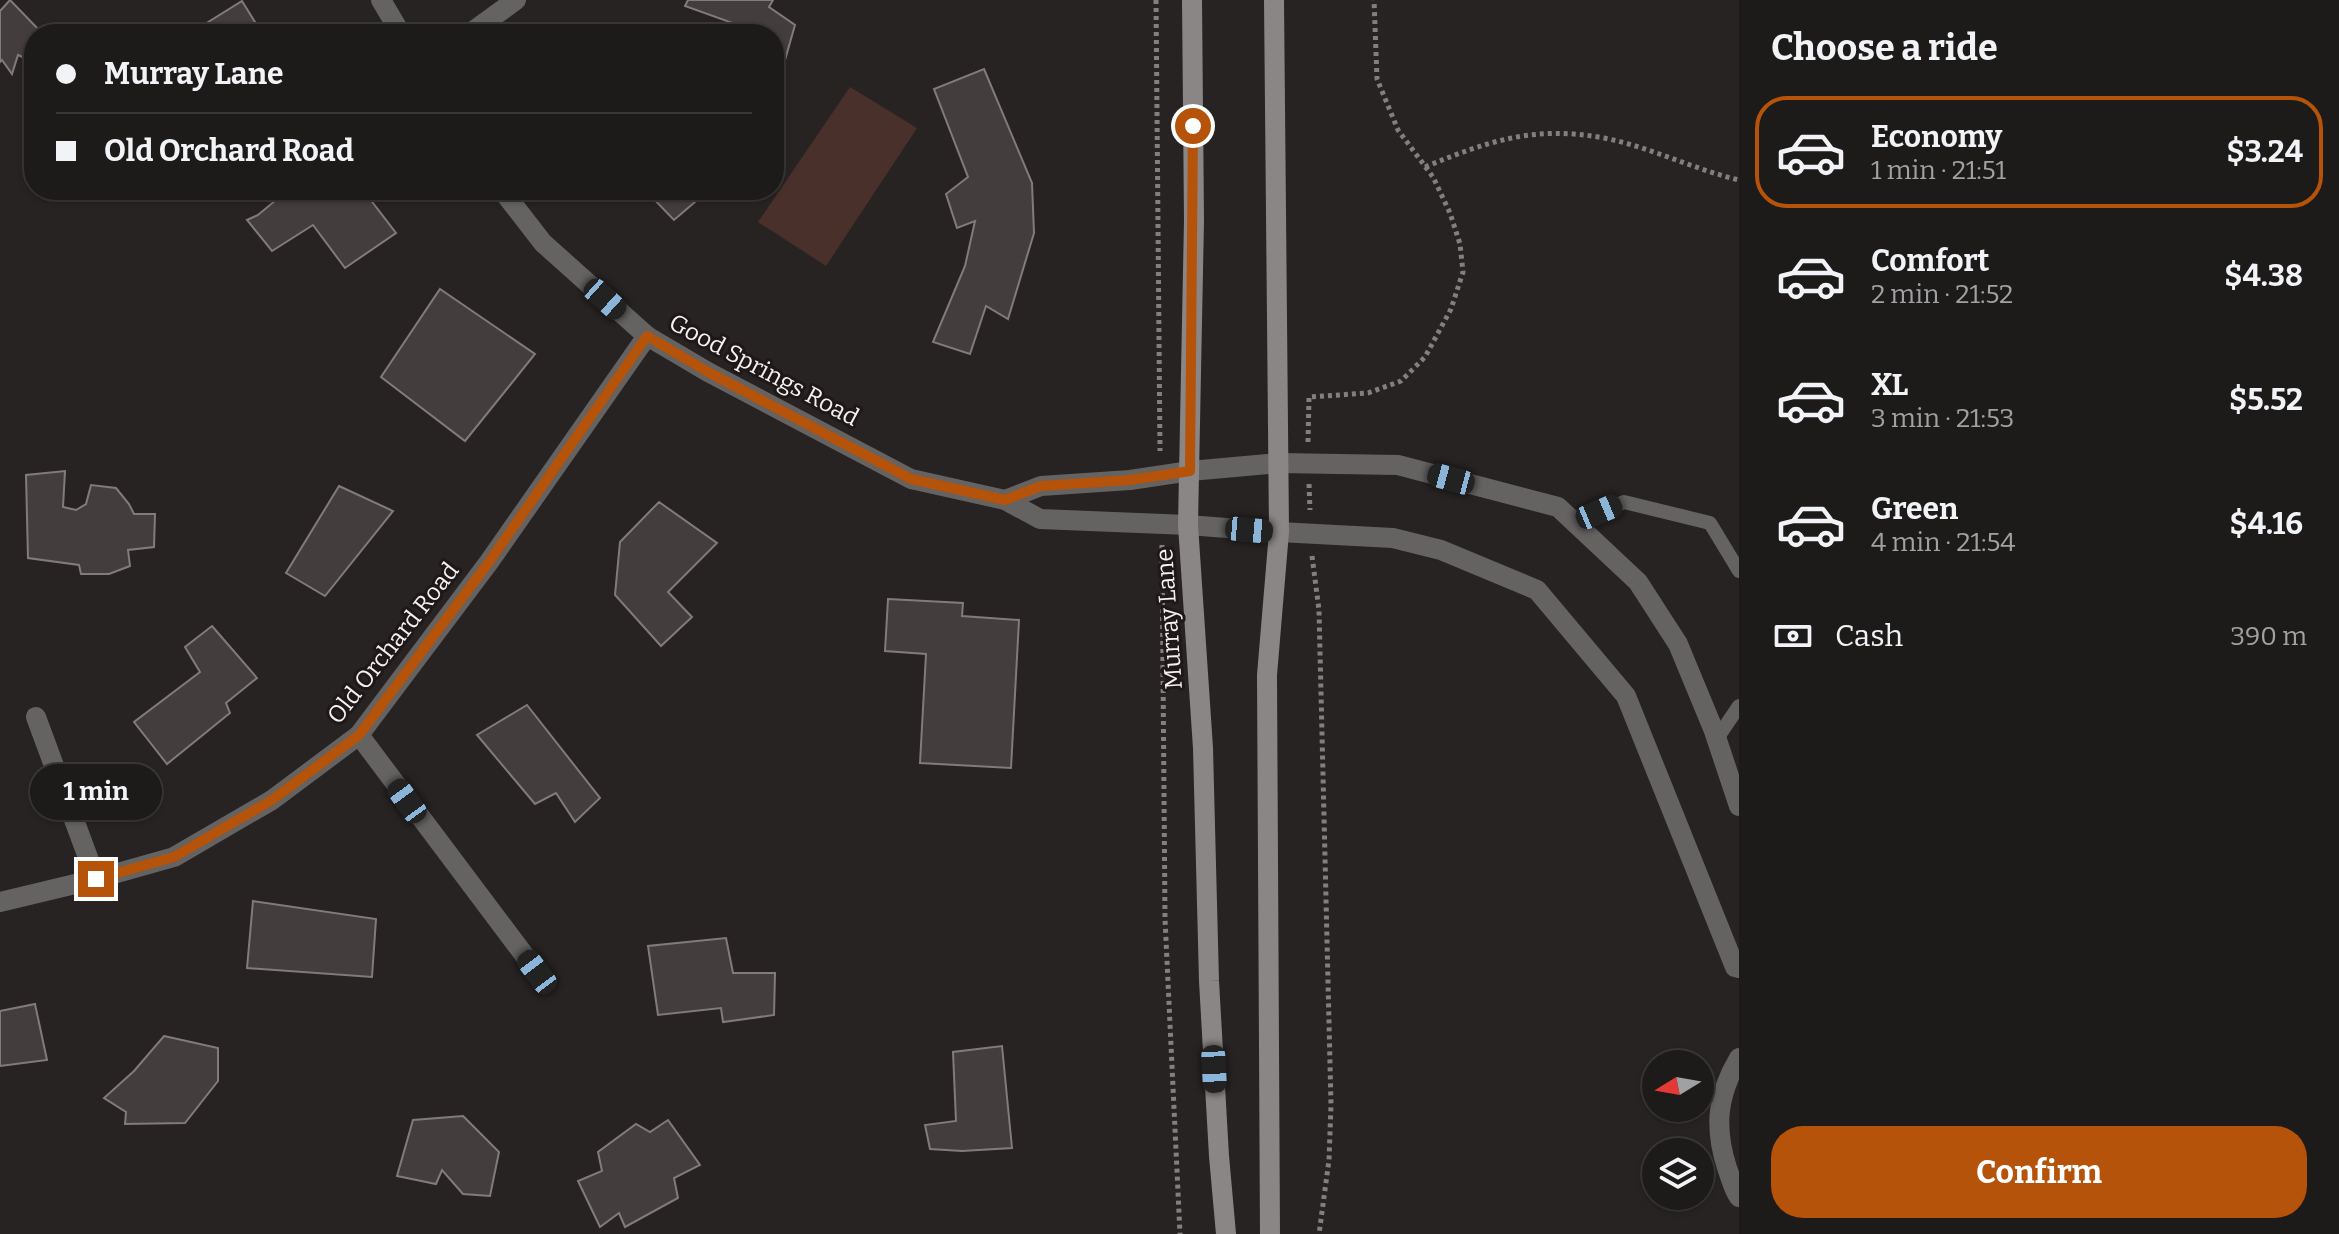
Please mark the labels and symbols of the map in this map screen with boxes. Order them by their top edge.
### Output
route start [1175,108,1211,144]
car [579,274,631,324]
street label: Good Springs Road [664,308,864,432]
car [1425,461,1477,497]
car [1572,492,1626,532]
car [1224,516,1274,544]
street label: Murray Lane [1150,548,1188,690]
street label: Old Orchard Road [321,557,465,729]
callout: 1 min [30,763,162,819]
car [383,775,431,827]
route end [78,861,114,897]
car [513,946,561,998]
car [1201,1044,1227,1094]
north arrow [1642,1050,1714,1122]

